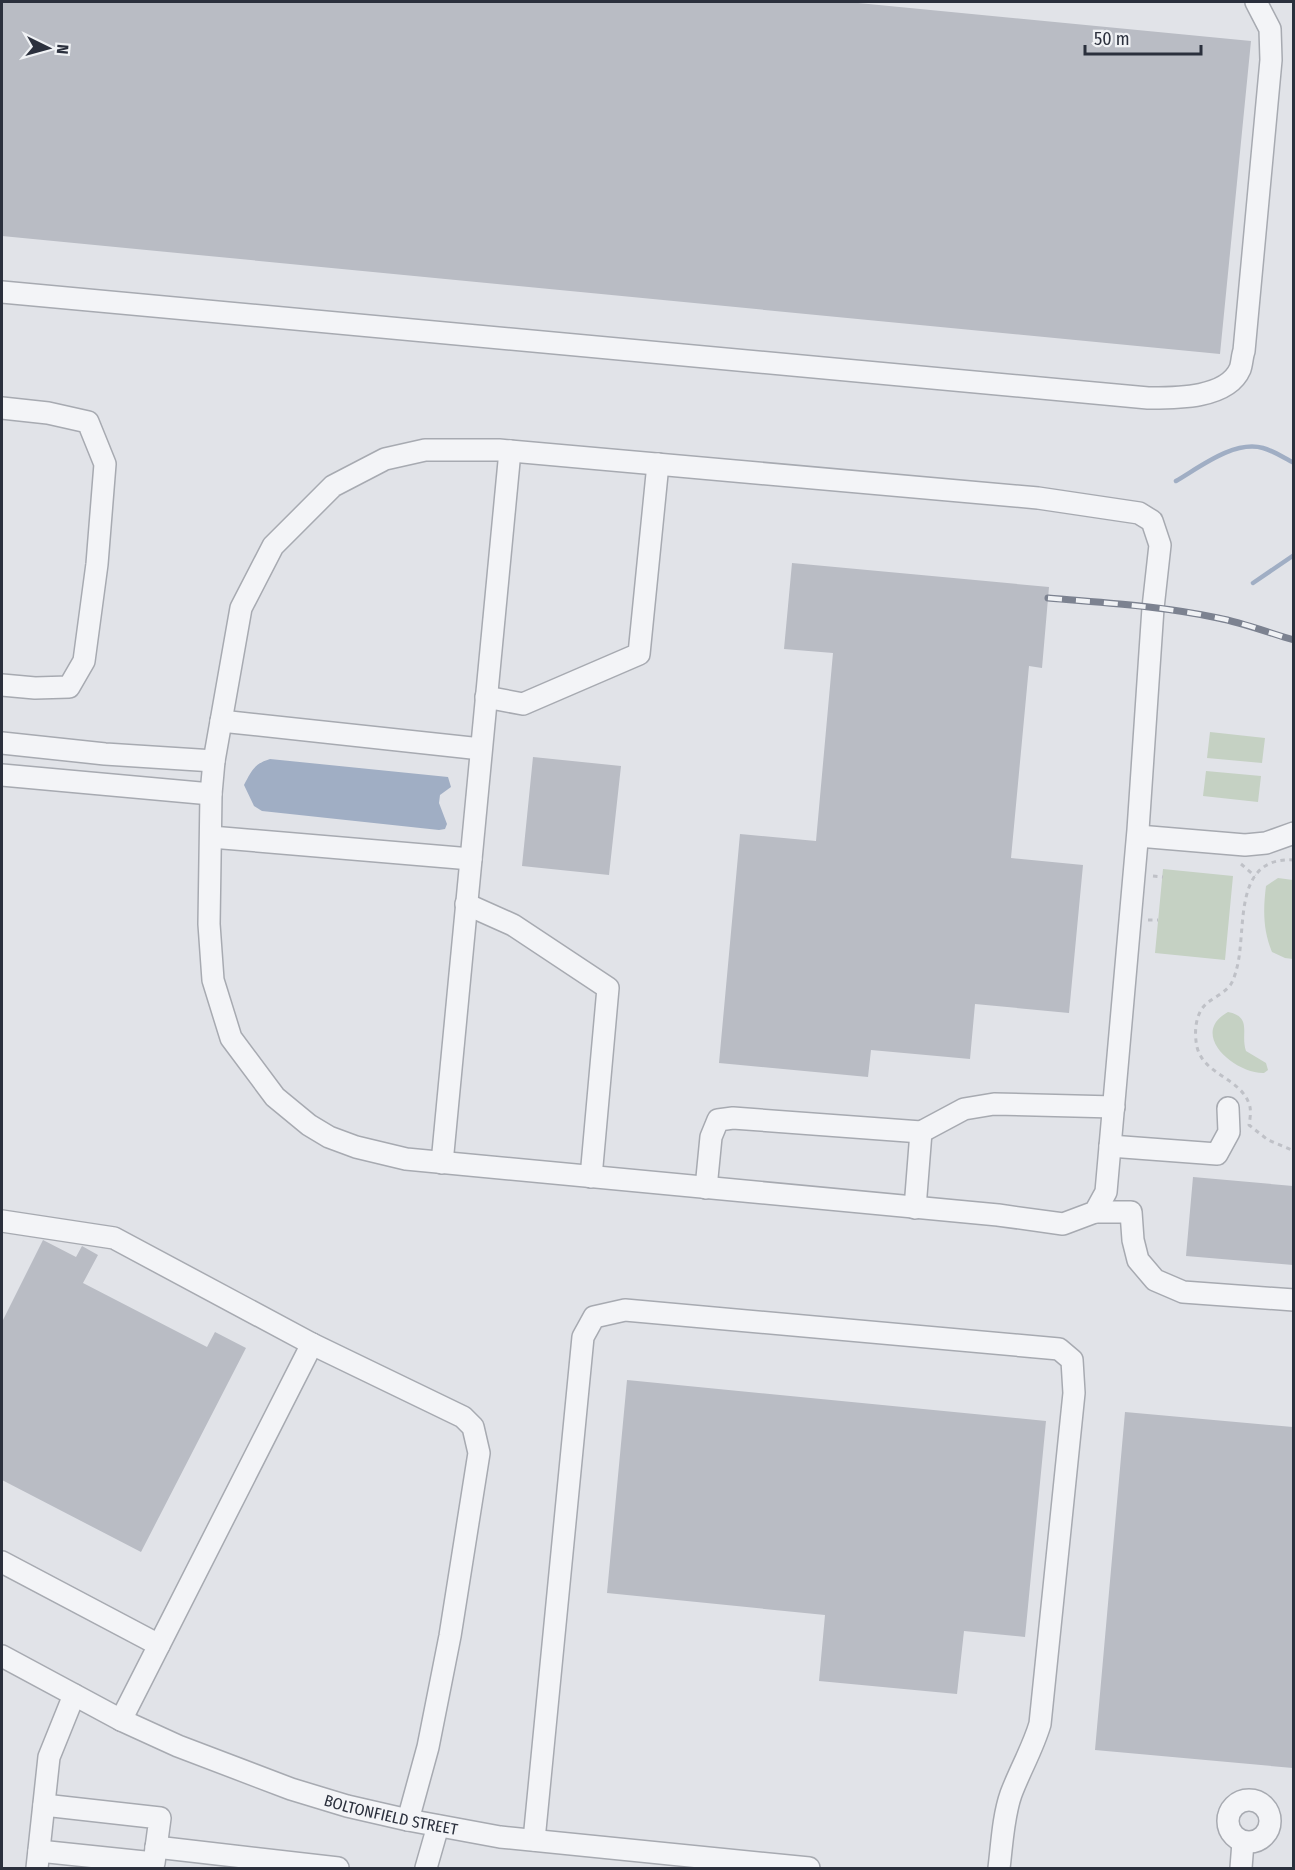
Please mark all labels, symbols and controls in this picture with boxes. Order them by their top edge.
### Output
north arrow [18,18,78,78]
scale bar [1085,18,1200,56]
text: 50 m [1094,28,1130,50]
text: N [53,44,72,55]
street label: BOLTONFIELD STREET [322,1790,460,1839]

